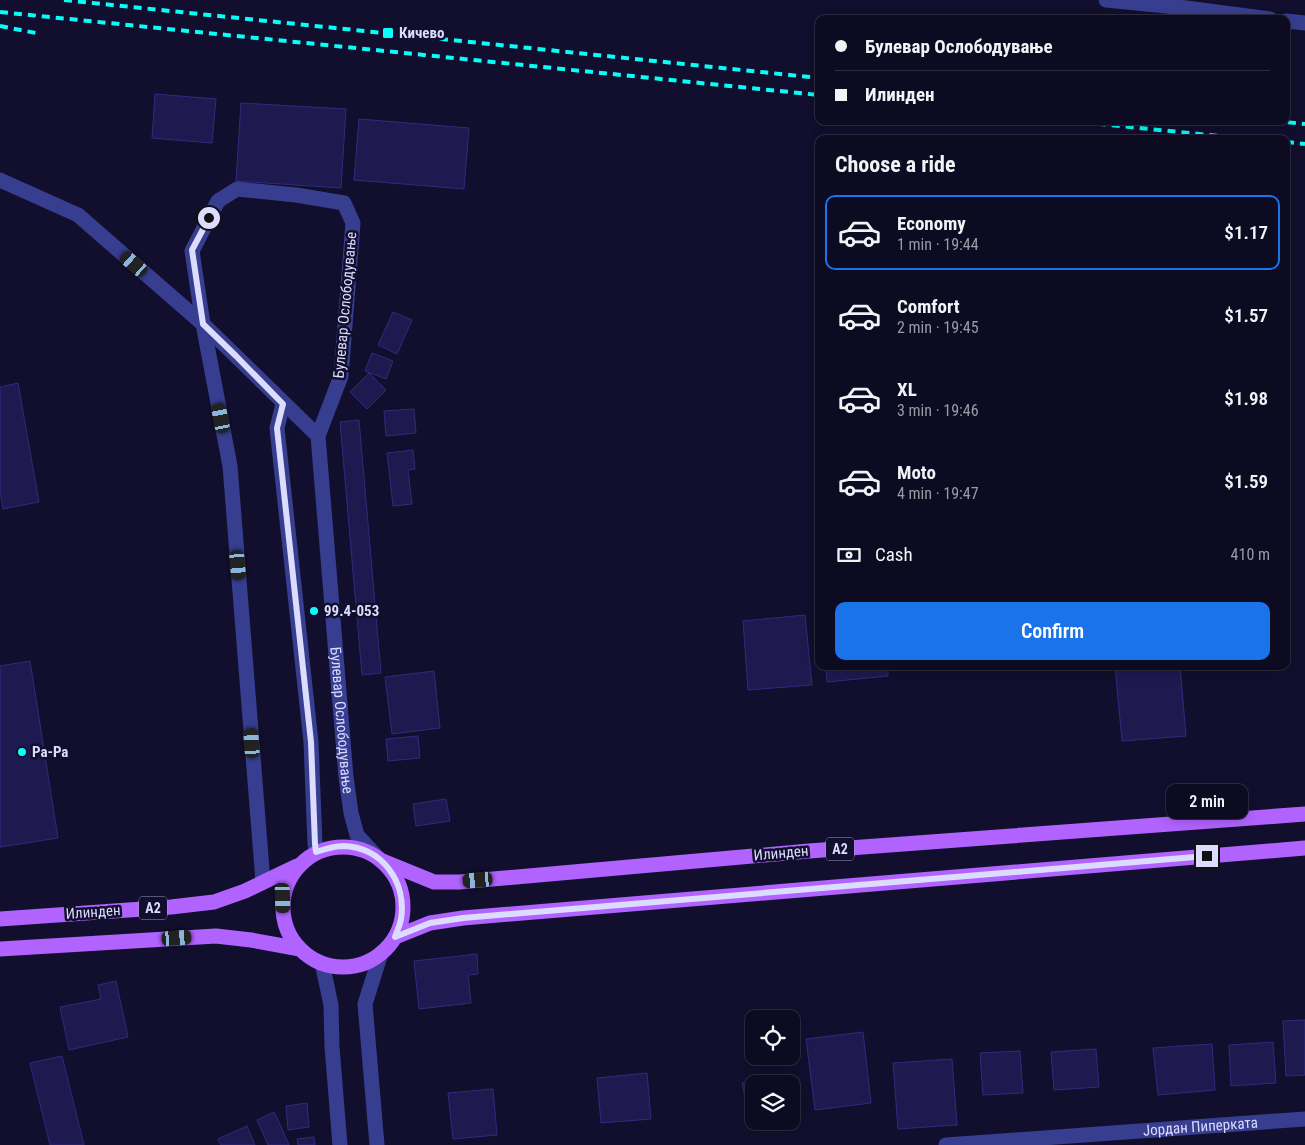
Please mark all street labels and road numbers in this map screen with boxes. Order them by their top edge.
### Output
street label: Булевар Ослободување [330,231,360,379]
street label: Булевар Ослободување [326,646,357,795]
road number: A2 [826,838,854,861]
street label: Илинден [753,842,809,864]
road number: A2 [139,896,167,920]
street label: Илинден [65,901,121,923]
street label: Јордан Пиперката [1142,1113,1258,1140]

